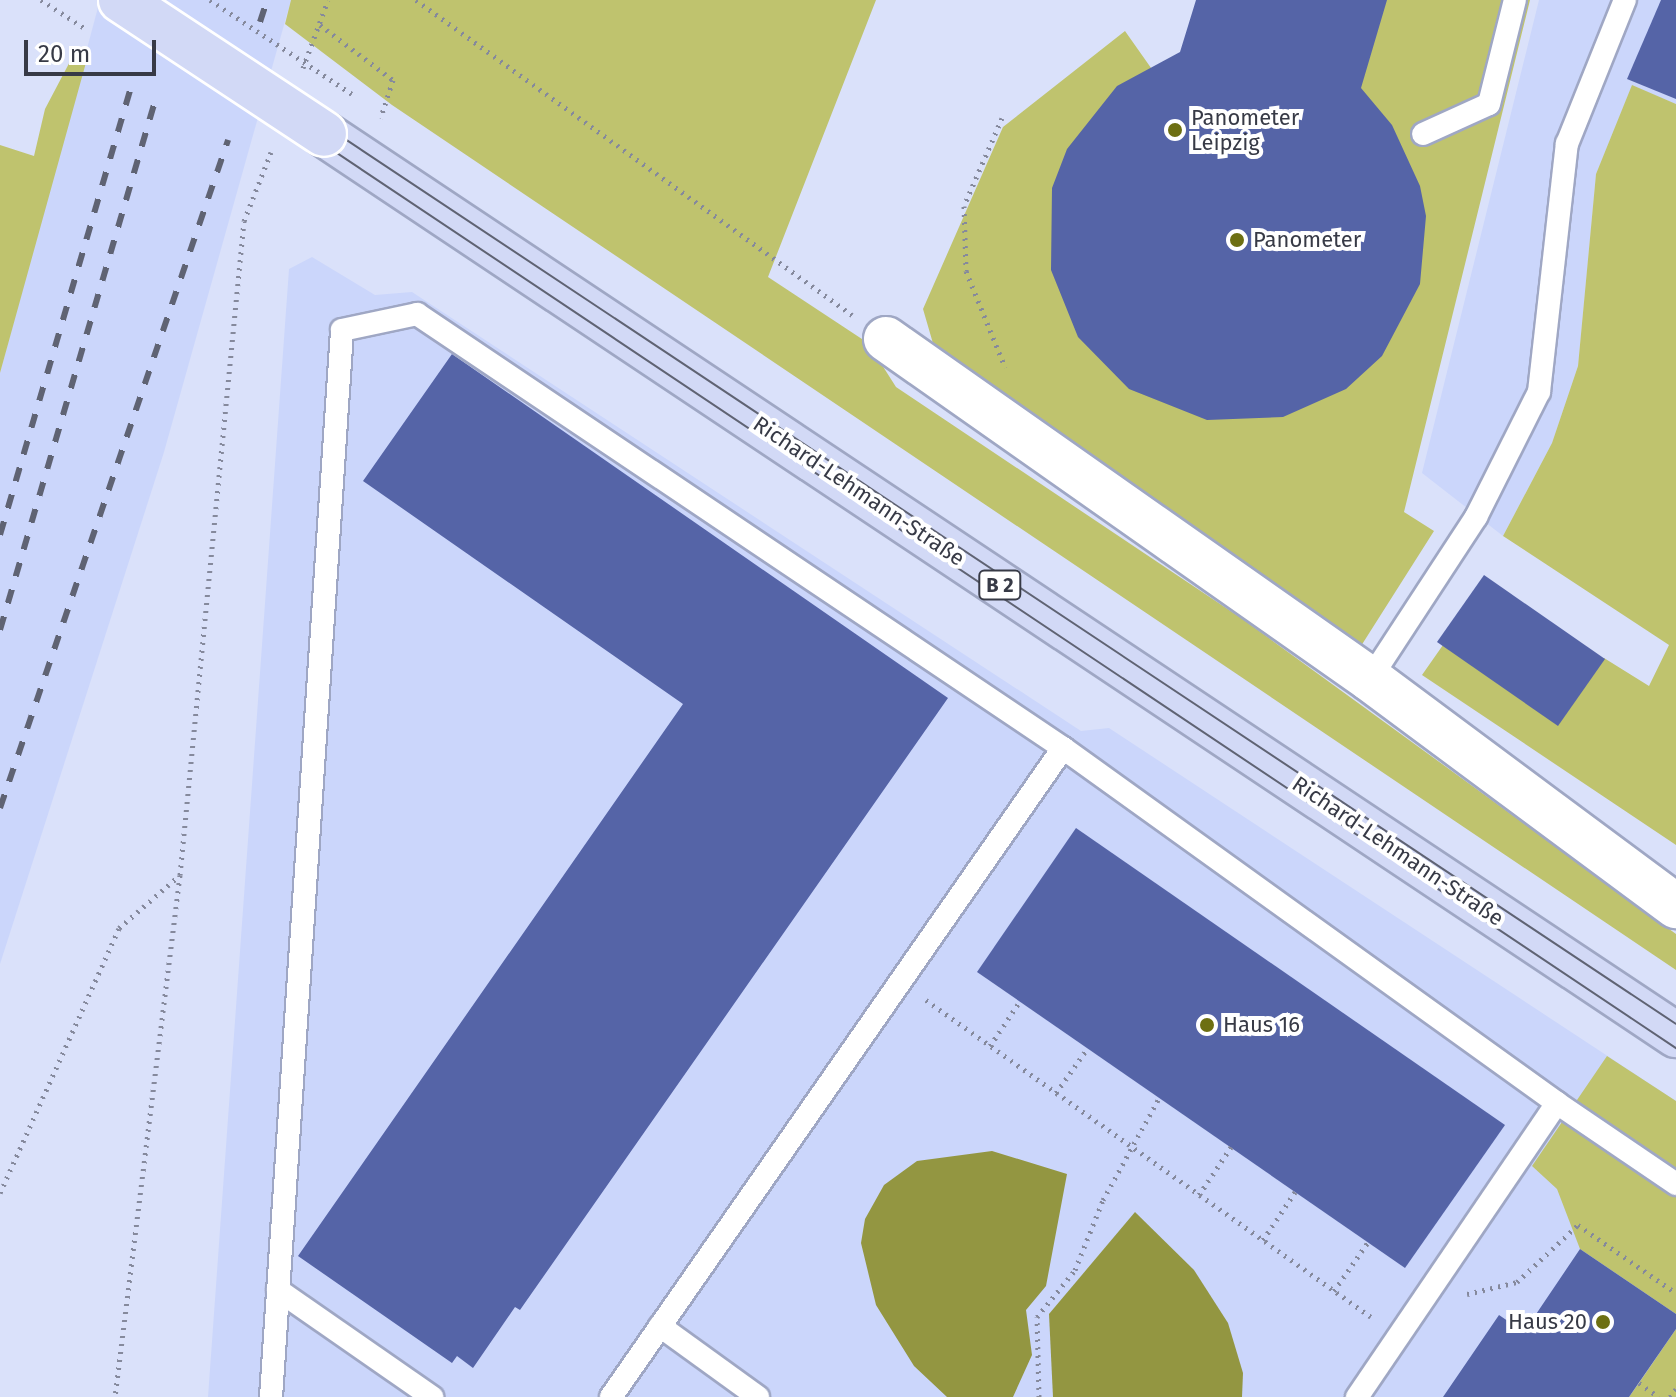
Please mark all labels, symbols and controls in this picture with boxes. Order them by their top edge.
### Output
scale bar [28,24,160,74]
text: 20 m [38,40,90,68]
place label: Panometer Leipzig [1191,104,1299,156]
marker: Panometer Leipzig [1166,121,1184,139]
place label: Panometer [1253,227,1361,253]
marker: Panometer [1228,231,1246,249]
street label: Richard-Lehmann-Straße [748,410,970,572]
road number: B 2 [978,569,1022,601]
street label: Richard-Lehmann-Straße [1287,770,1509,932]
place label: Haus 16 [1223,1012,1300,1038]
marker: Haus 16 [1198,1016,1216,1034]
place label: Haus 20 [1508,1309,1587,1335]
marker: Haus 20 [1594,1313,1612,1331]

